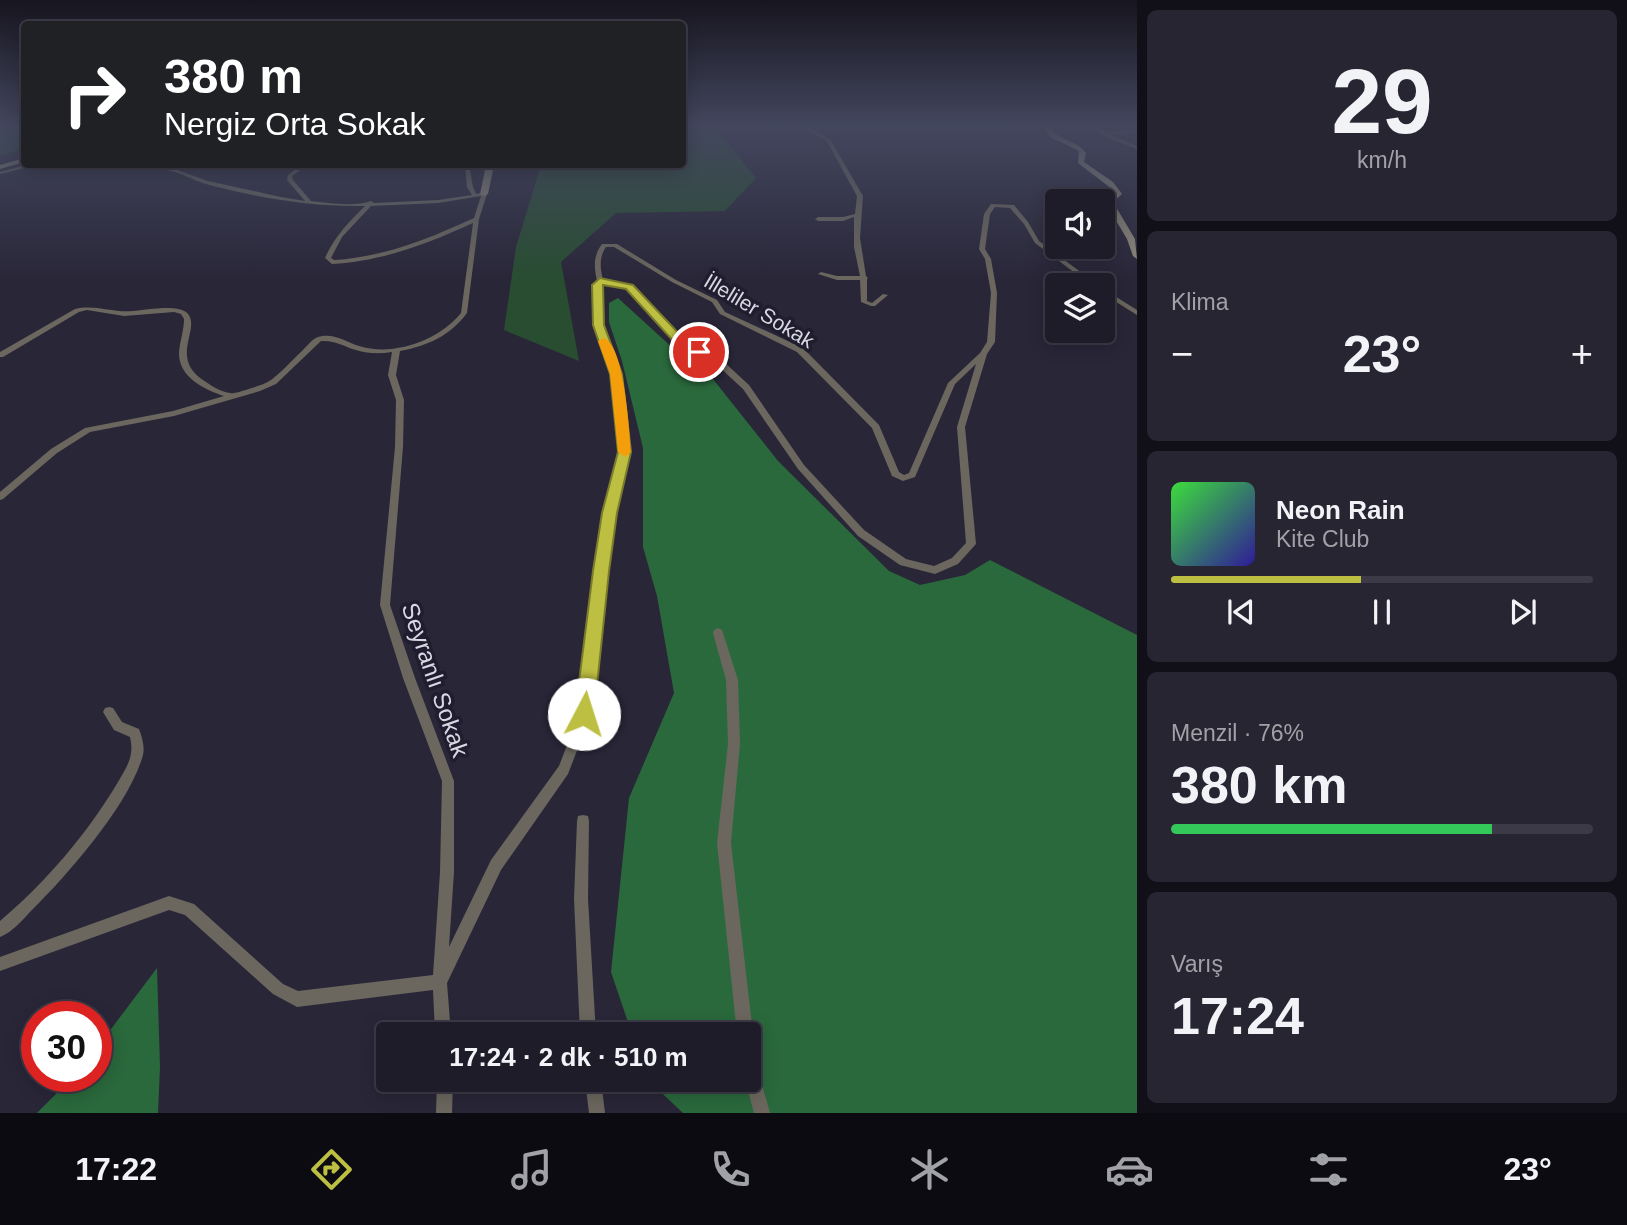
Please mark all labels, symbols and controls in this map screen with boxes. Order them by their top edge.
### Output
icon: right [49,49,140,140]
text: 380 m [164,49,303,103]
text: 29 [1331,51,1433,152]
text: Nergiz Orta Sokak [164,106,425,142]
text: km/h [1357,147,1407,173]
map controls [1045,189,1115,343]
button: sound [1045,189,1115,259]
street label: İlleliler Sokak [700,269,819,353]
button: layers [1045,273,1115,343]
text: Klima [1171,289,1229,315]
pin [669,322,729,382]
text: 23° [1343,325,1421,383]
icon: arrive [680,333,718,371]
text: − [1171,333,1193,375]
text: + [1571,333,1593,375]
text: Neon Rain [1276,495,1405,525]
text: Kite Club [1276,526,1369,552]
icon: previous [1222,593,1260,631]
icon: pause [1363,593,1401,631]
icon: next [1504,593,1542,631]
street label: Seyranlı Sokak [396,599,475,761]
position arrow [547,677,621,751]
text: Menzil · 76% [1171,720,1304,746]
text: 380 km [1171,756,1347,814]
text: Varış [1171,951,1223,977]
text: 17:24 [1171,987,1304,1045]
speed limit sign: 30 [21,1001,112,1092]
text: 17:24 · 2 dk · 510 m [449,1042,688,1072]
icon: directions [307,1145,356,1194]
icon: music [507,1145,556,1194]
icon: phone [706,1145,755,1194]
icon: climate [905,1145,954,1194]
icon: car [1105,1145,1154,1194]
icon: filters [1304,1145,1353,1194]
text: 17:22 [75,1151,157,1187]
text: 23° [1503,1151,1552,1187]

